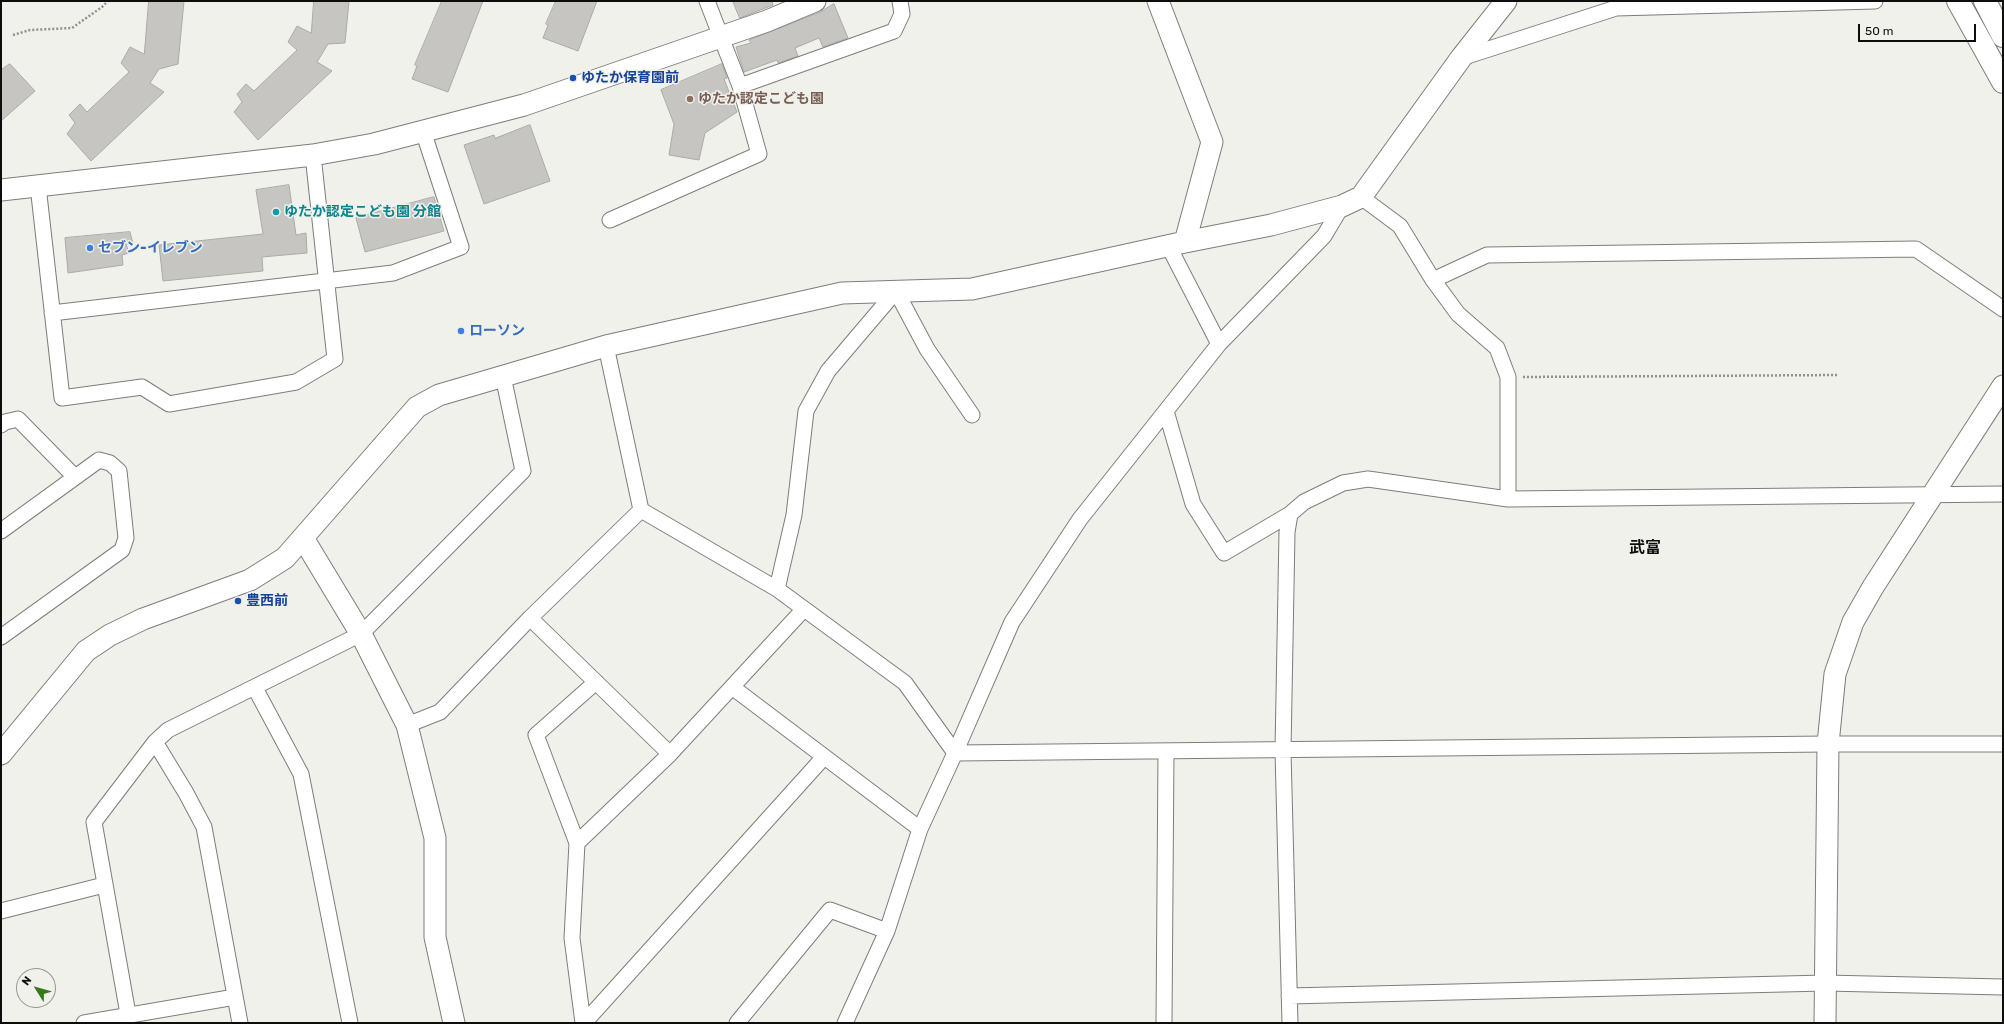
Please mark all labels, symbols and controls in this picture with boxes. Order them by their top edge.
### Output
scale bar [1860,16,1978,42]
text: 50 m [1865,24,1893,38]
place label: ゆたか保育園前 [581,70,679,86]
marker: ゆたか保育園前 [568,73,578,83]
place label: ゆたか認定こども園 [698,91,824,107]
marker: ゆたか認定こども園 [685,94,695,104]
place label: ゆたか認定こども園 分館 [284,204,441,220]
marker: ゆたか認定こども園 分館 [271,207,281,217]
place label: セブン-イレブン [98,240,203,256]
marker: セブン-イレブン [85,243,95,253]
place label: ローソン [469,323,525,339]
marker: ローソン [456,326,466,336]
district label: 武富 [1629,538,1661,558]
place label: 豊西前 [246,593,288,609]
marker: 豊西前 [233,596,243,606]
north arrow [16,968,56,1008]
text: N [19,974,34,988]

